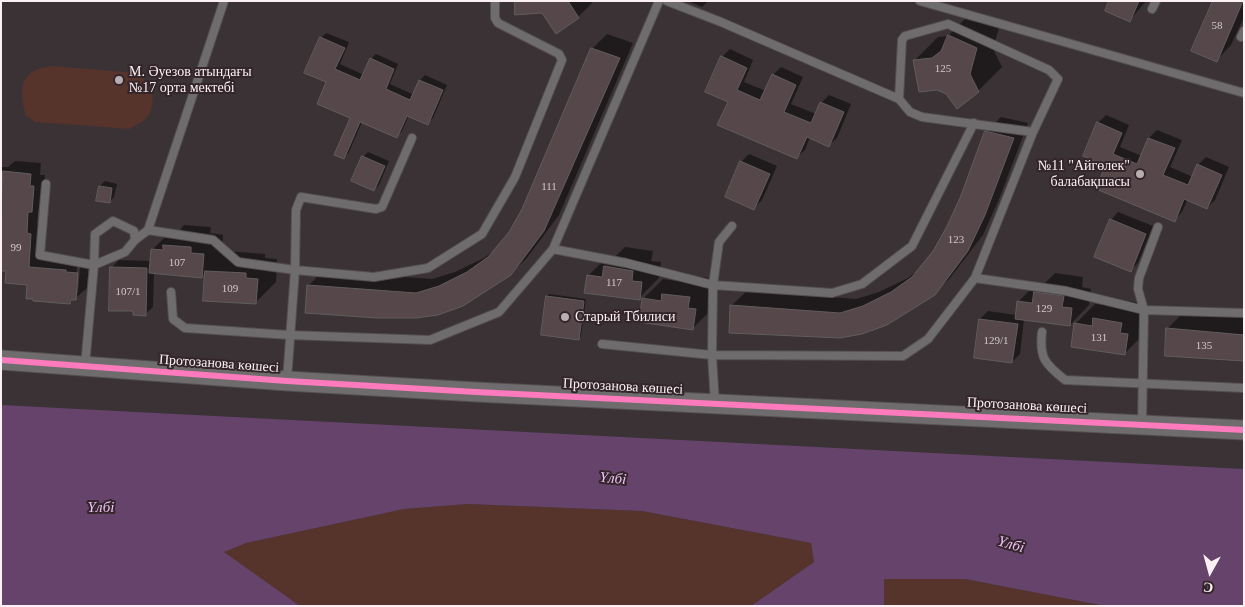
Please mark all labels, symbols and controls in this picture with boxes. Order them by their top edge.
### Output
house number: 58 [1212,19,1222,33]
house number: 125 [935,62,951,76]
place label: М. Әуезов атындағы №17 орта мектебі [129,64,252,96]
marker: М. Әуезов атындағы №17 орта мектебі [113,74,125,86]
place label: №11 "Айгөлек" балабақшасы [1038,158,1130,190]
marker: №11 "Айгөлек" балабақшасы [1134,168,1146,180]
house number: 111 [541,180,557,194]
house number: 123 [948,233,964,247]
house number: 99 [10,241,22,255]
house number: 107 [169,256,185,270]
house number: 117 [606,276,622,290]
house number: 109 [222,282,238,296]
house number: 107/1 [115,285,141,299]
house number: 129 [1036,302,1052,316]
place label: Старый Тбилиси [575,309,675,325]
marker: Старый Тбилиси [559,311,571,323]
house number: 131 [1091,331,1107,345]
house number: 129/1 [983,334,1009,348]
house number: 135 [1196,339,1212,353]
street label: Протозанова көшесі [158,351,280,377]
street label: Протозанова көшесі [562,375,684,399]
street label: Протозанова көшесі [966,394,1088,418]
water label: Үлбі [599,469,627,489]
water label: Үлбі [88,499,114,517]
water label: Үлбі [996,533,1026,557]
north arrow [1185,547,1235,597]
text: С [1202,579,1214,595]

